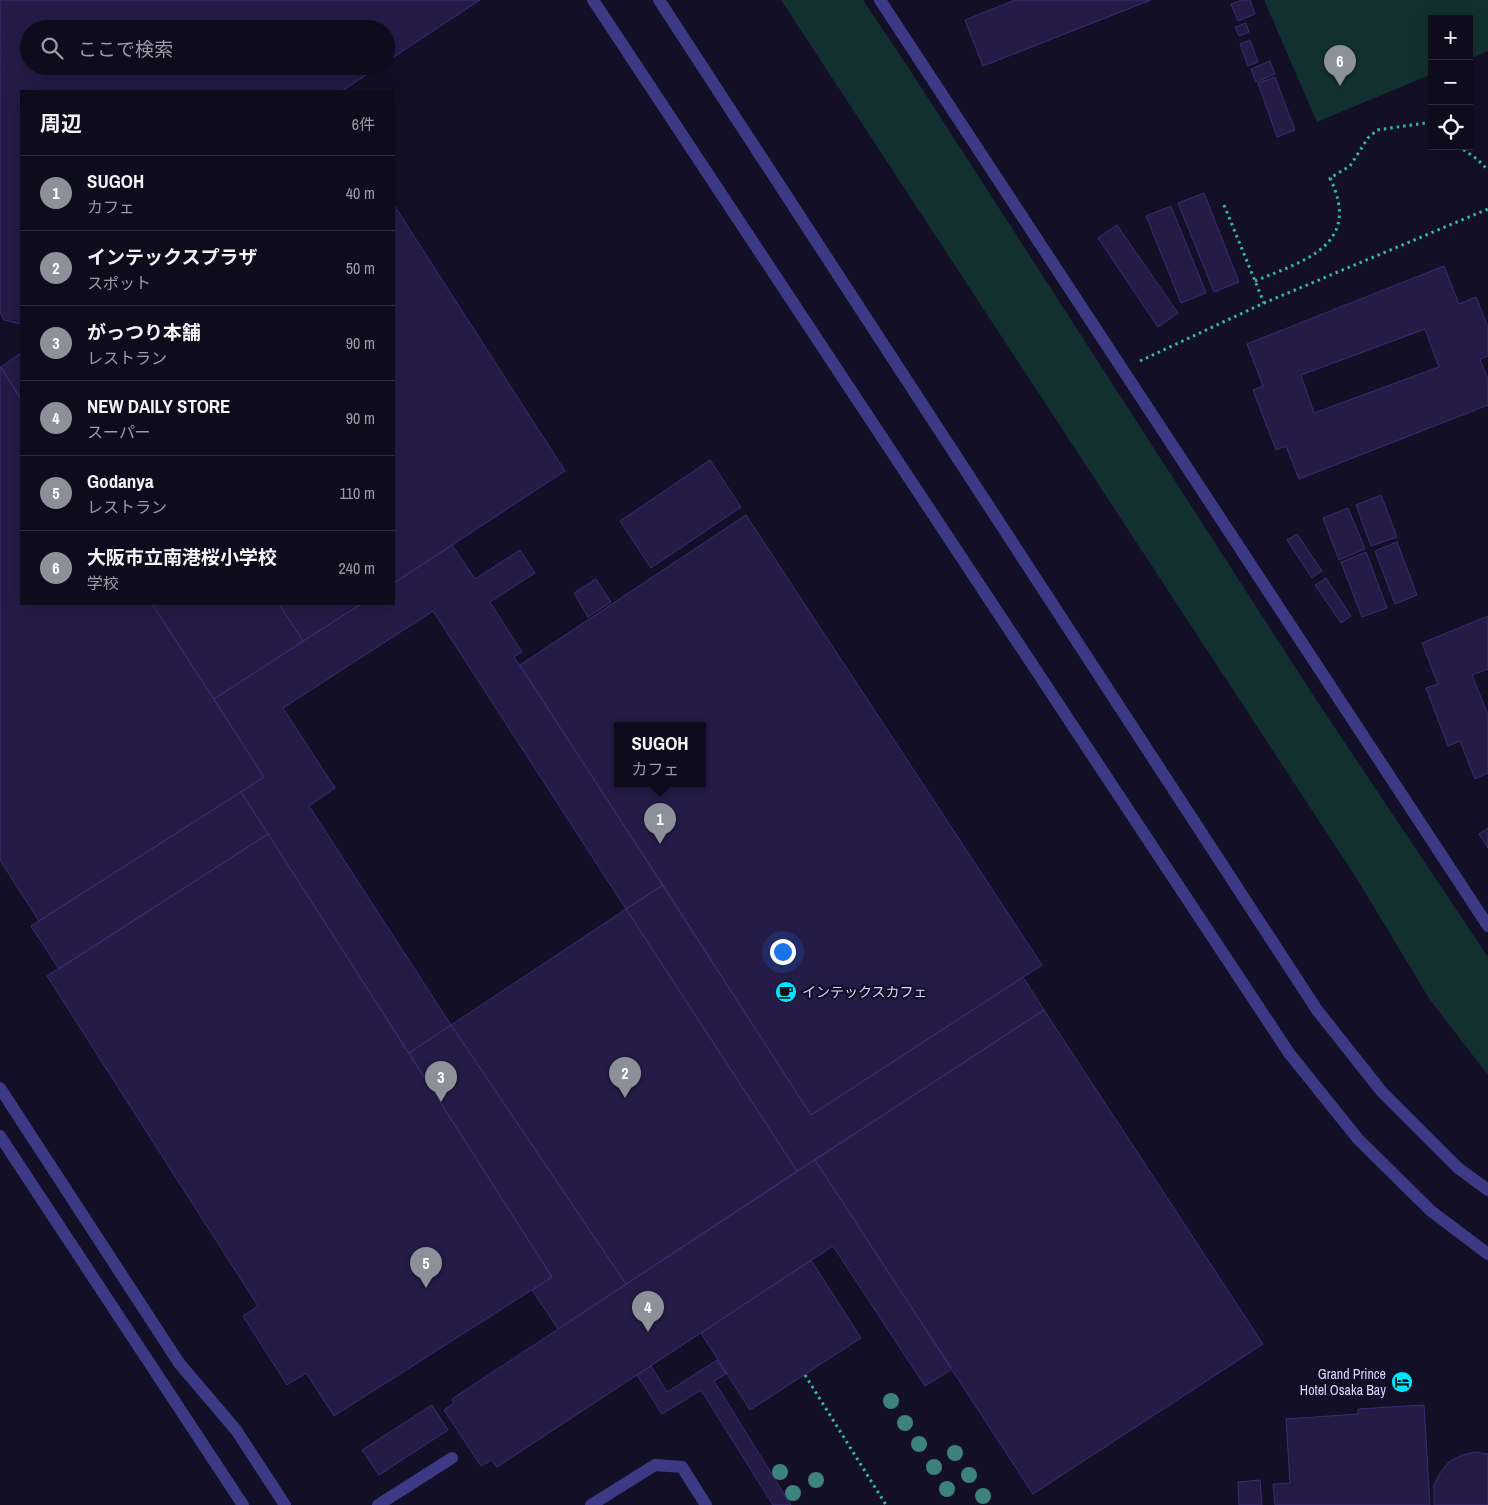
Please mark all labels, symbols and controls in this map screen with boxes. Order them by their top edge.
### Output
map controls [1428,15,1473,150]
button: + [1428,15,1473,60]
search box [20,20,395,75]
icon: search [38,34,66,62]
text: ここで検索 [78,36,173,62]
pin: 6 [1324,45,1356,86]
button: − [1428,60,1473,105]
button: locate [1428,105,1473,150]
text: 周辺 [40,109,82,138]
text: 6件 [352,113,375,135]
text: SUGOH [87,168,144,194]
text: 1 [52,182,60,204]
text: 40 m [346,182,375,204]
text: カフェ [87,196,135,218]
text: インテックスプラザ [87,244,257,270]
text: 2 [52,257,60,279]
text: 50 m [346,257,375,279]
text: スポット [87,272,151,294]
text: がっつり本舗 [87,319,201,345]
text: 3 [52,332,60,354]
text: 90 m [346,332,375,354]
text: レストラン [87,347,167,369]
text: NEW DAILY STORE [87,393,230,419]
text: 4 [52,407,60,429]
text: 90 m [346,407,375,429]
text: スーパー [87,421,151,443]
text: Godanya [87,468,154,494]
text: 5 [52,482,60,504]
text: 110 m [339,482,375,504]
text: レストラン [87,496,167,518]
text: 大阪市立南港桜小学校 [87,544,277,570]
text: 6 [52,557,60,579]
text: 240 m [339,557,375,579]
text: 学校 [87,572,119,594]
popup [614,722,706,787]
text: SUGOH [631,730,689,756]
text: カフェ [631,758,679,780]
pin: 1 [644,803,676,844]
your location [770,939,796,965]
cafe icon: インテックスカフェ [774,980,798,1004]
place label: インテックスカフェ [802,983,928,1001]
pin: 2 [609,1057,641,1098]
pin: 3 [425,1061,457,1102]
pin: 5 [410,1247,442,1288]
pin: 4 [632,1291,664,1332]
place label: Grand Prince Hotel Osaka Bay [1300,1365,1386,1399]
hotel icon: Grand Prince Hotel Osaka Bay [1390,1370,1414,1394]

